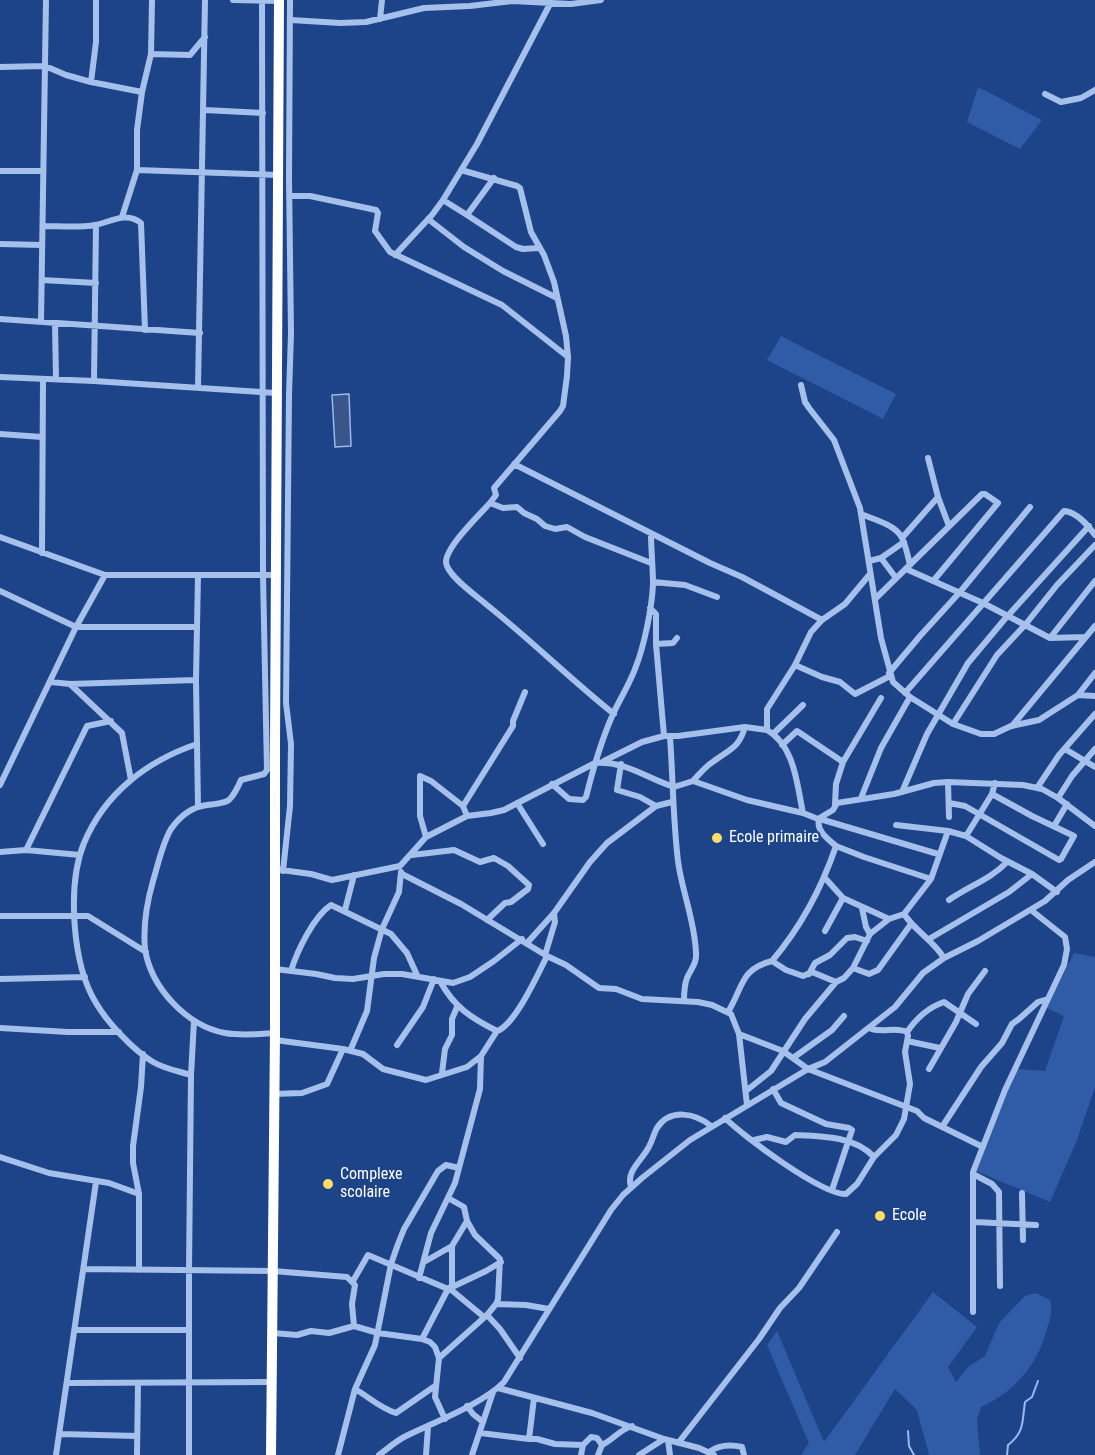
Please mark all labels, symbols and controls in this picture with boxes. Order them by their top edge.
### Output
place label: Ecole primaire [729,828,819,848]
marker: Ecole primaire [710,831,724,845]
place label: Complexe scolaire [340,1165,403,1203]
marker: Complexe scolaire [321,1177,335,1191]
place label: Ecole [892,1206,926,1226]
marker: Ecole [873,1209,887,1223]

